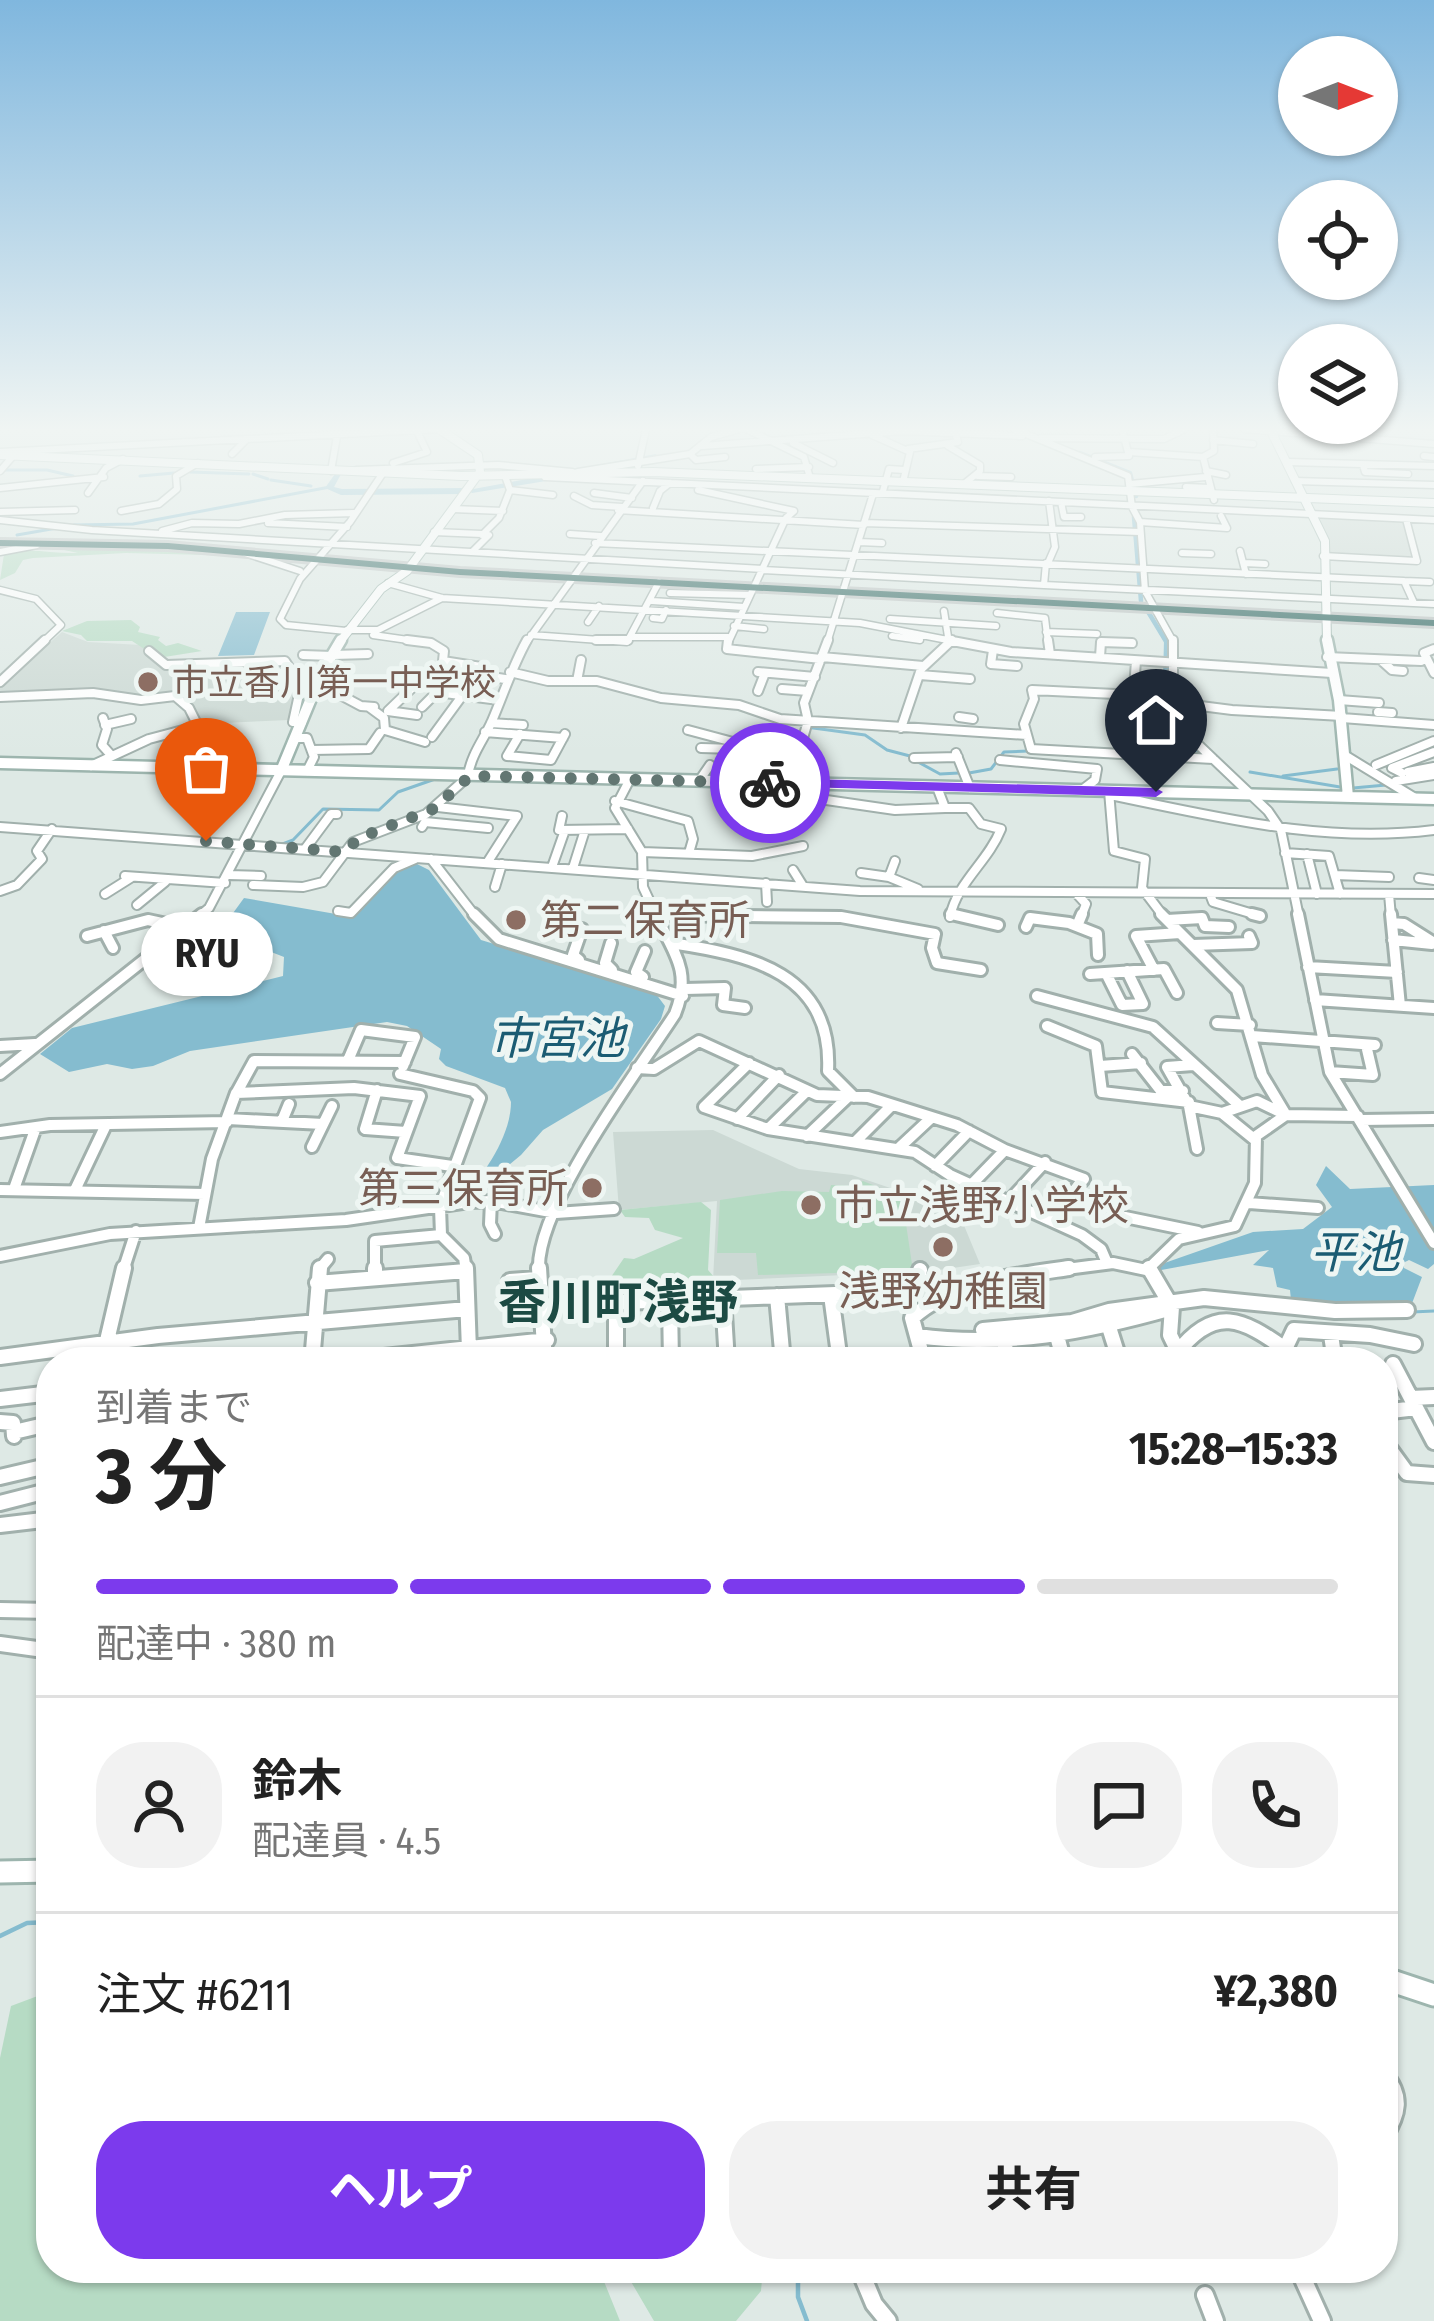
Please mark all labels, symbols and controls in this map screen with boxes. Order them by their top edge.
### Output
north arrow [1278,36,1398,156]
map controls [1278,36,1398,444]
button: locate [1278,180,1398,300]
button: layers [1278,324,1398,444]
place label: 市立香川第一中学校 [172,661,496,705]
marker: 市立香川第一中学校 [135,669,161,695]
pin [1105,669,1207,792]
icon: home [1123,687,1189,753]
pin [155,718,257,841]
courier [710,723,830,843]
icon: bag [173,736,239,802]
icon: bike [737,750,803,816]
place label: 第二保育所 [540,896,750,946]
marker: 第二保育所 [503,907,529,933]
callout: RYU [140,913,272,997]
text: RYU [175,931,239,977]
water label: 市宮池 [489,1012,628,1066]
place label: 第三保育所 [358,1164,568,1214]
marker: 第三保育所 [579,1175,605,1201]
place label: 市立浅野小学校 [835,1181,1129,1231]
marker: 市立浅野小学校 [798,1192,824,1218]
water label: 平池 [1310,1226,1404,1280]
marker: 浅野幼稚園 [930,1234,956,1260]
place label: 浅野幼稚園 [838,1267,1048,1317]
district label: 香川町浅野 [498,1274,738,1332]
text: 到着まで [96,1385,252,1431]
text: 15:28–15:33 [1129,1422,1338,1476]
text: 3 分 [96,1430,227,1524]
text: 配達中 · 380 m [96,1621,336,1667]
button: person [96,1742,222,1868]
button: chat [1056,1742,1182,1868]
button: phone [1212,1742,1338,1868]
text: 鈴木 [252,1754,342,1808]
text: 配達員 · 4.5 [252,1818,441,1864]
text: ¥2,380 [1214,1964,1338,2018]
text: 注文 #6211 [96,1968,293,2022]
button: ヘルプ [96,2121,705,2259]
button: 共有 [729,2121,1338,2259]

